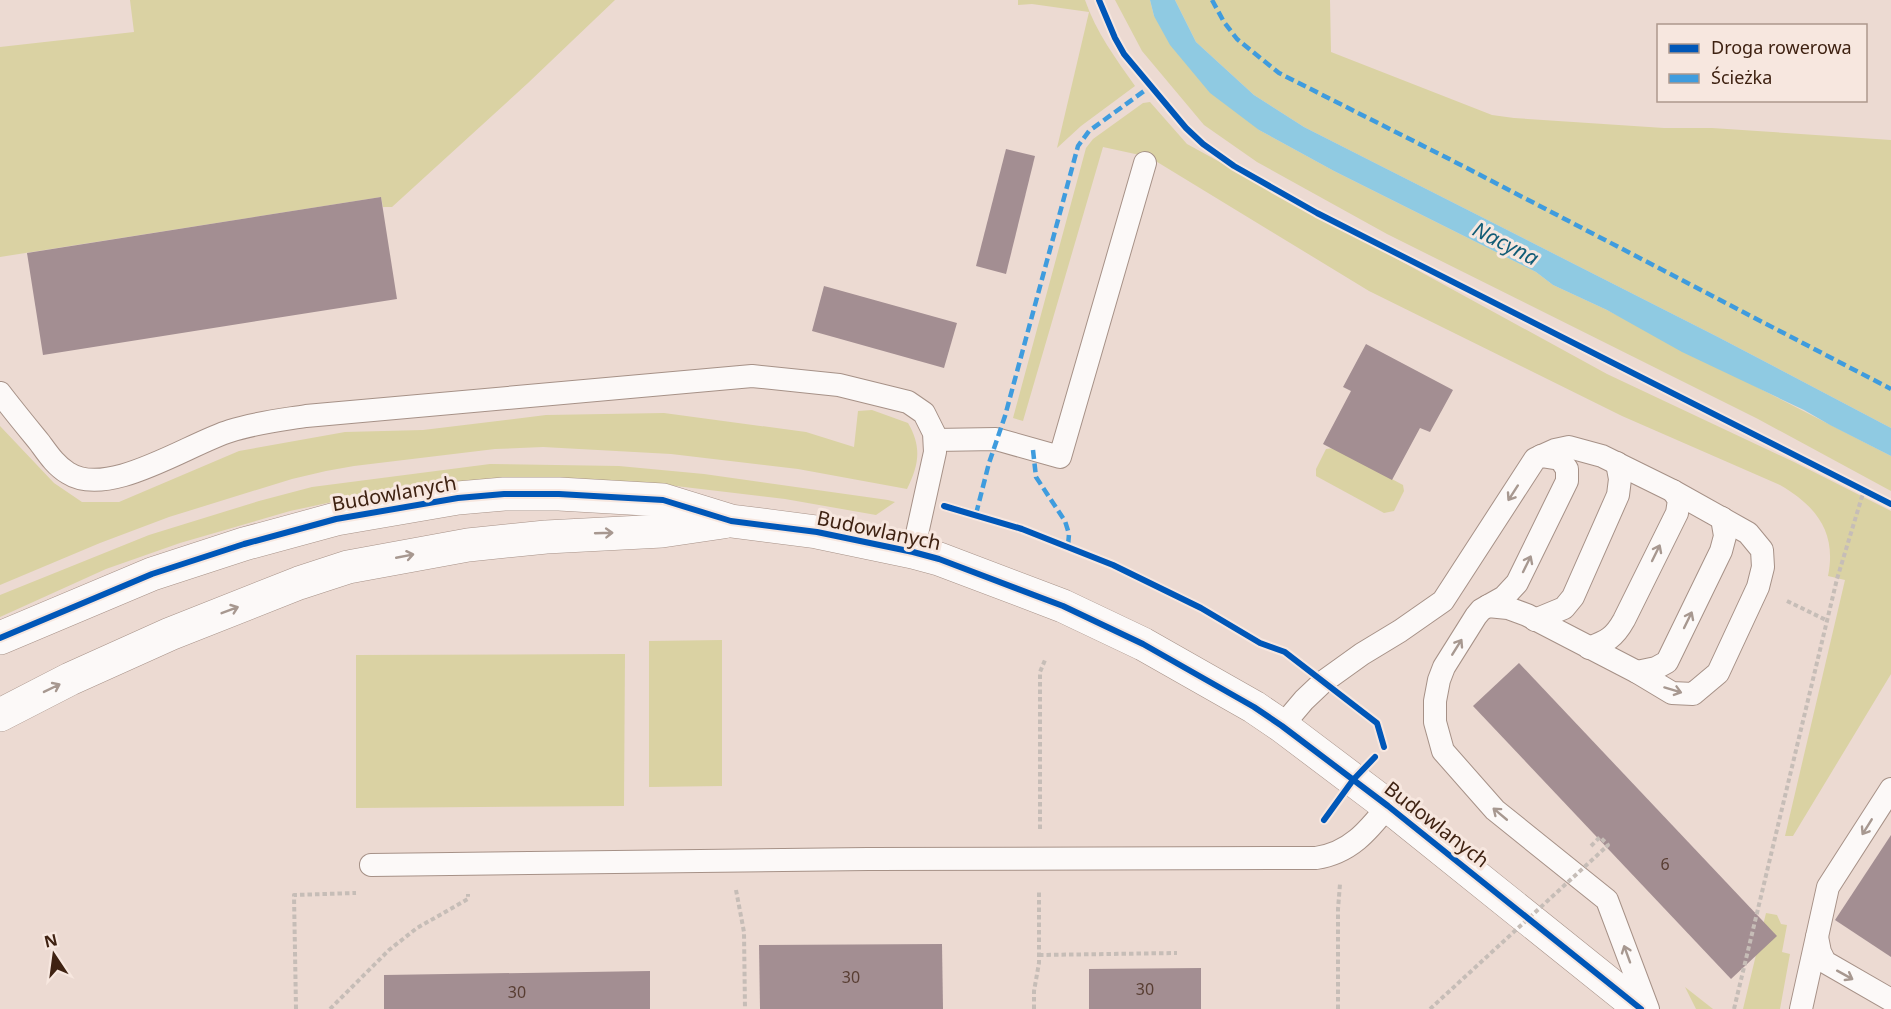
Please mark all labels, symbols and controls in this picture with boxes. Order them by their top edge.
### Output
legend [1657,24,1867,102]
text: Droga rowerowa [1711,35,1852,59]
text: Ścieżka [1711,65,1772,89]
water label: Nacyna [1468,215,1544,271]
street label: Budowlanych [330,469,458,517]
one-way arrow [1507,484,1519,501]
street label: Budowlanych [815,504,943,556]
one-way arrow [594,528,614,539]
one-way arrow [1651,544,1662,562]
one-way arrow [395,550,414,561]
one-way arrow [1521,556,1533,574]
one-way arrow [221,604,239,615]
one-way arrow [1683,611,1695,629]
one-way arrow [1451,639,1463,656]
one-way arrow [42,682,60,694]
one-way arrow [1663,685,1682,696]
street label: Budowlanych [1379,775,1495,873]
one-way arrow [1492,807,1508,820]
one-way arrow [1860,819,1873,836]
house number: 6 [1660,853,1670,875]
north arrow [24,925,84,985]
text: N [42,928,59,953]
one-way arrow [1621,945,1632,964]
house number: 30 [842,966,860,988]
one-way arrow [1836,969,1853,981]
house number: 30 [1136,978,1154,1000]
house number: 30 [508,981,526,1003]

